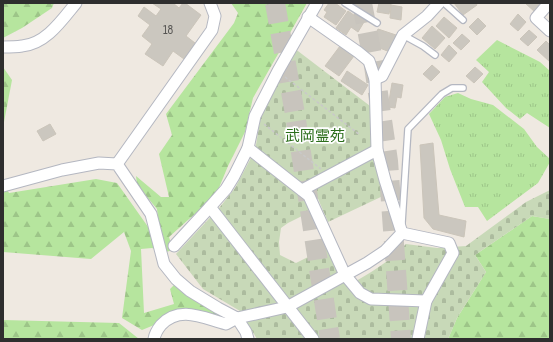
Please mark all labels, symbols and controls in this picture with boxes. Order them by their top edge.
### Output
house number: 18 [163,22,173,38]
park label: 武岡霊苑 [285,127,345,146]

